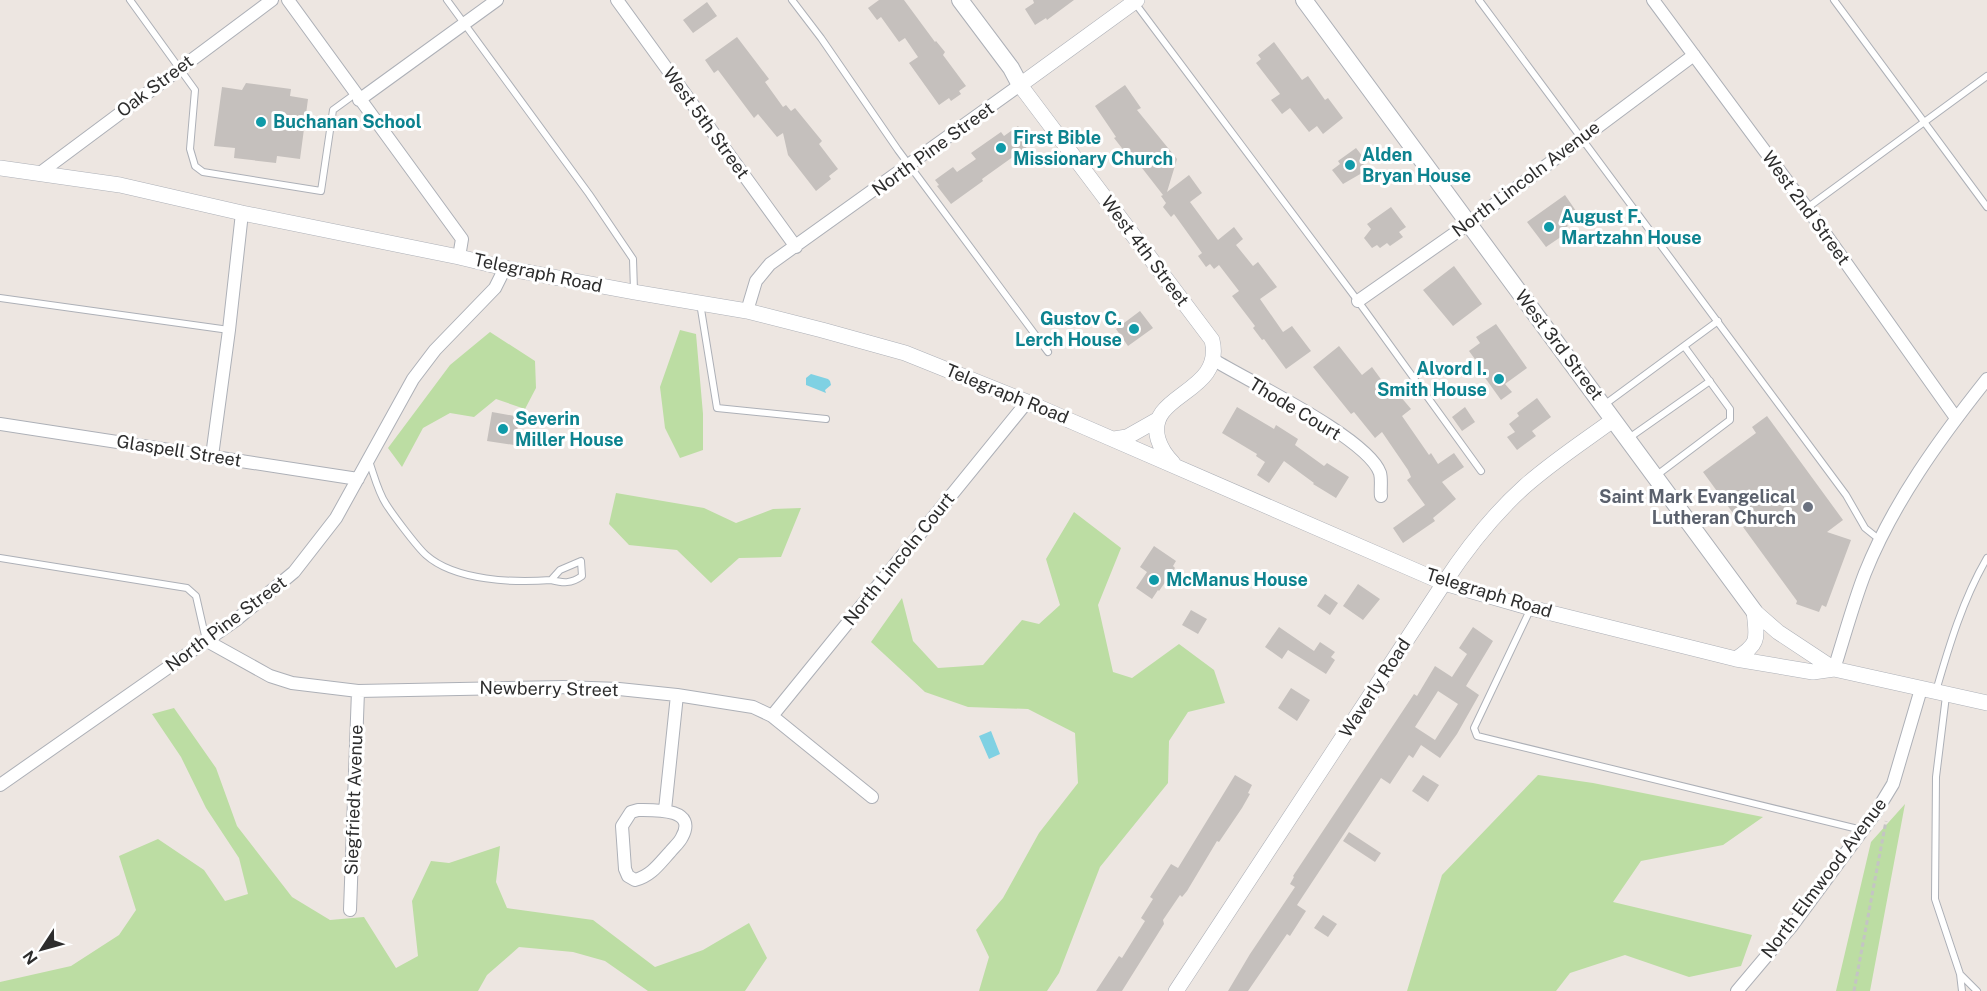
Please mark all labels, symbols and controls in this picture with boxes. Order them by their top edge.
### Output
street label: Oak Street [112,50,197,121]
street label: West 5th Street [659,63,754,183]
street label: North Pine Street [868,97,998,200]
place label: Buchanan School [273,111,422,132]
marker: Buchanan School [254,115,268,129]
street label: North Lincoln Avenue [1448,116,1604,241]
place label: First Bible Missionary Church [1013,127,1173,169]
marker: First Bible Missionary Church [994,141,1008,155]
place label: Alden Bryan House [1362,144,1471,186]
street label: West 2nd Street [1758,147,1855,269]
marker: Alden Bryan House [1343,158,1357,172]
street label: West 4th Street [1097,192,1194,310]
place label: August F. Martzahn House [1561,206,1702,248]
marker: August F. Martzahn House [1542,220,1556,234]
street label: Telegraph Road [472,249,604,296]
street label: West 3rd Street [1511,285,1608,404]
place label: Gustov C. Lerch House [1015,308,1122,350]
marker: Gustov C. Lerch House [1127,322,1141,336]
place label: Alvord I. Smith House [1377,358,1487,400]
street label: Telegraph Road [943,359,1072,428]
marker: Alvord I. Smith House [1492,372,1506,386]
street label: Thode Court [1246,373,1345,444]
place label: Severin Miller House [515,408,624,450]
marker: Severin Miller House [496,422,510,436]
street label: Glaspell Street [115,430,243,471]
place label: Saint Mark Evangelical Lutheran Church [1599,486,1796,528]
street label: North Lincoln Court [839,488,959,629]
marker: Saint Mark Evangelical Lutheran Church [1801,500,1815,514]
street label: Telegraph Road [1424,563,1555,622]
place label: McManus House [1166,569,1308,590]
street label: North Pine Street [161,571,290,676]
marker: McManus House [1147,573,1161,587]
street label: Waverly Road [1335,634,1414,741]
street label: Newberry Street [479,677,619,700]
street label: Siegfriedt Avenue [340,724,367,876]
street label: North Elmwood Avenue [1757,794,1891,962]
north arrow [12,919,72,979]
text: N [19,947,42,968]

